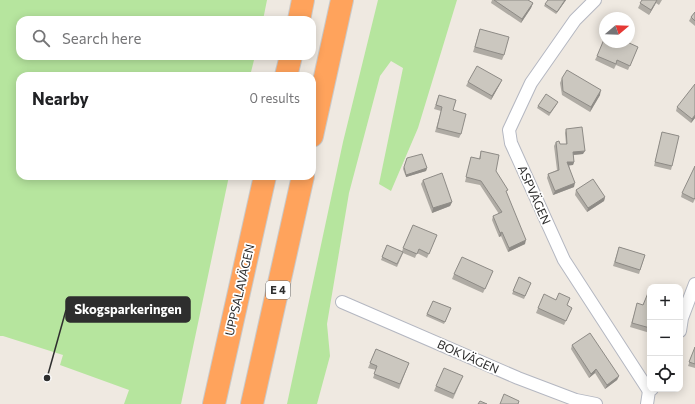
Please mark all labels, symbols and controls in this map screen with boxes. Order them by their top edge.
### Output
north arrow [599,12,635,48]
search box [16,16,316,60]
icon: search [30,27,52,49]
text: Search here [62,29,141,47]
text: Nearby [32,88,89,109]
text: 0 results [249,90,300,106]
street label: ASPVÄGEN [516,163,554,226]
street label: UPPSALAVÄGEN [222,243,256,337]
road number: E 4 [266,281,290,299]
map controls [647,284,683,392]
button: + [647,284,683,320]
callout: Skogsparkeringen [66,297,190,322]
text: Skogsparkeringen [74,301,182,317]
button: − [647,320,683,356]
street label: BOKVÄGEN [435,336,501,376]
button: locate [647,356,683,392]

